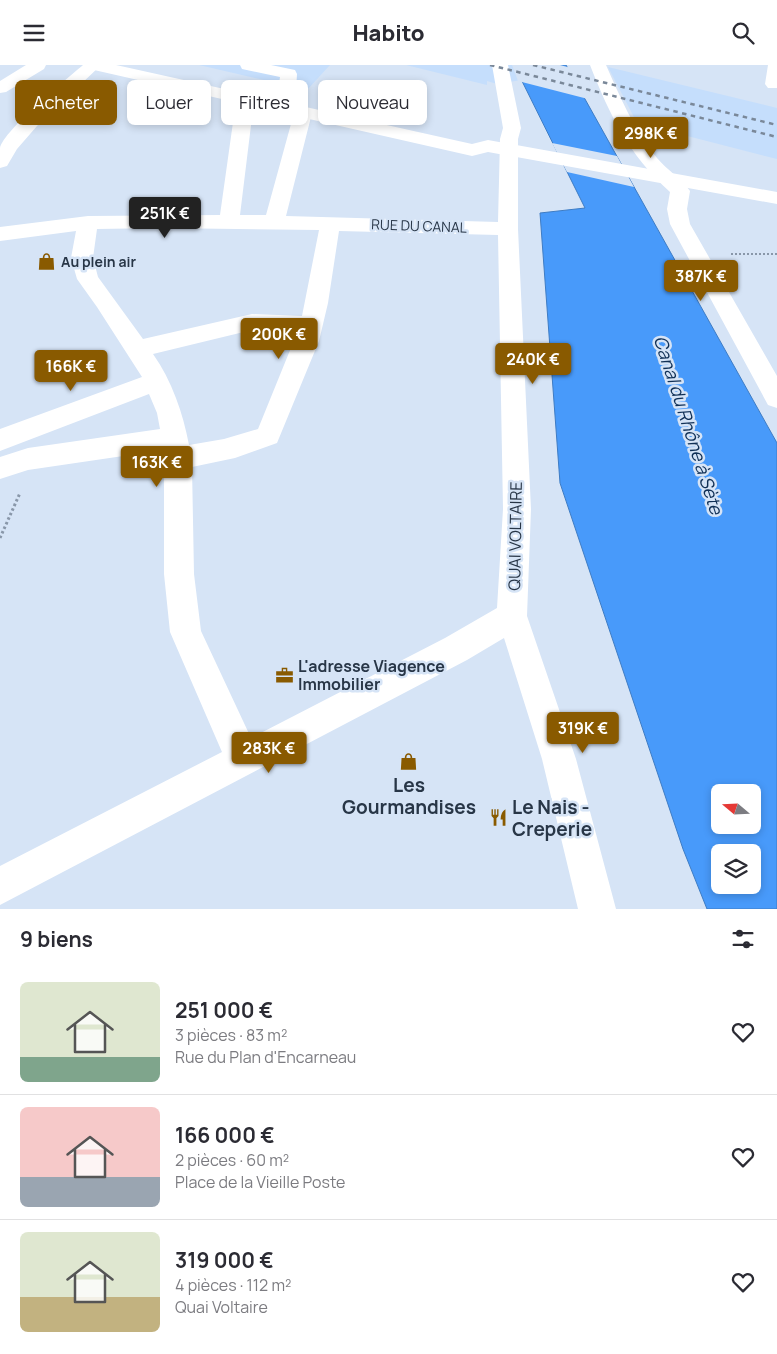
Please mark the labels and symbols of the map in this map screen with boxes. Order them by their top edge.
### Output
pin: 298K € [610,117,692,159]
pin: 251K € [124,197,206,239]
street label: RUE DU CANAL [371,214,467,237]
shop icon: Au plein air [37,252,57,272]
place label: Au plein air [61,252,136,271]
pin: 387K € [660,259,742,302]
pin: 200K € [238,317,320,360]
water label: Canal du Rhône à Sète [649,332,730,518]
pin: 240K € [492,343,574,385]
pin: 166K € [30,349,112,392]
pin: 163K € [116,445,198,488]
street label: QUAI VOLTAIRE [503,481,527,591]
place label: L'adresse Viagence Immobilier [298,655,445,695]
office icon: L'adresse Viagence Immobilier [274,665,294,685]
pin: 319K € [542,711,624,754]
pin: 283K € [228,731,310,774]
shop icon: Les Gourmandises [399,752,419,772]
place label: Les Gourmandises [342,772,476,820]
north arrow [711,784,761,834]
place label: Le Nais - Creperie [512,794,592,842]
restaurant icon: Le Nais - Creperie [488,808,508,828]

